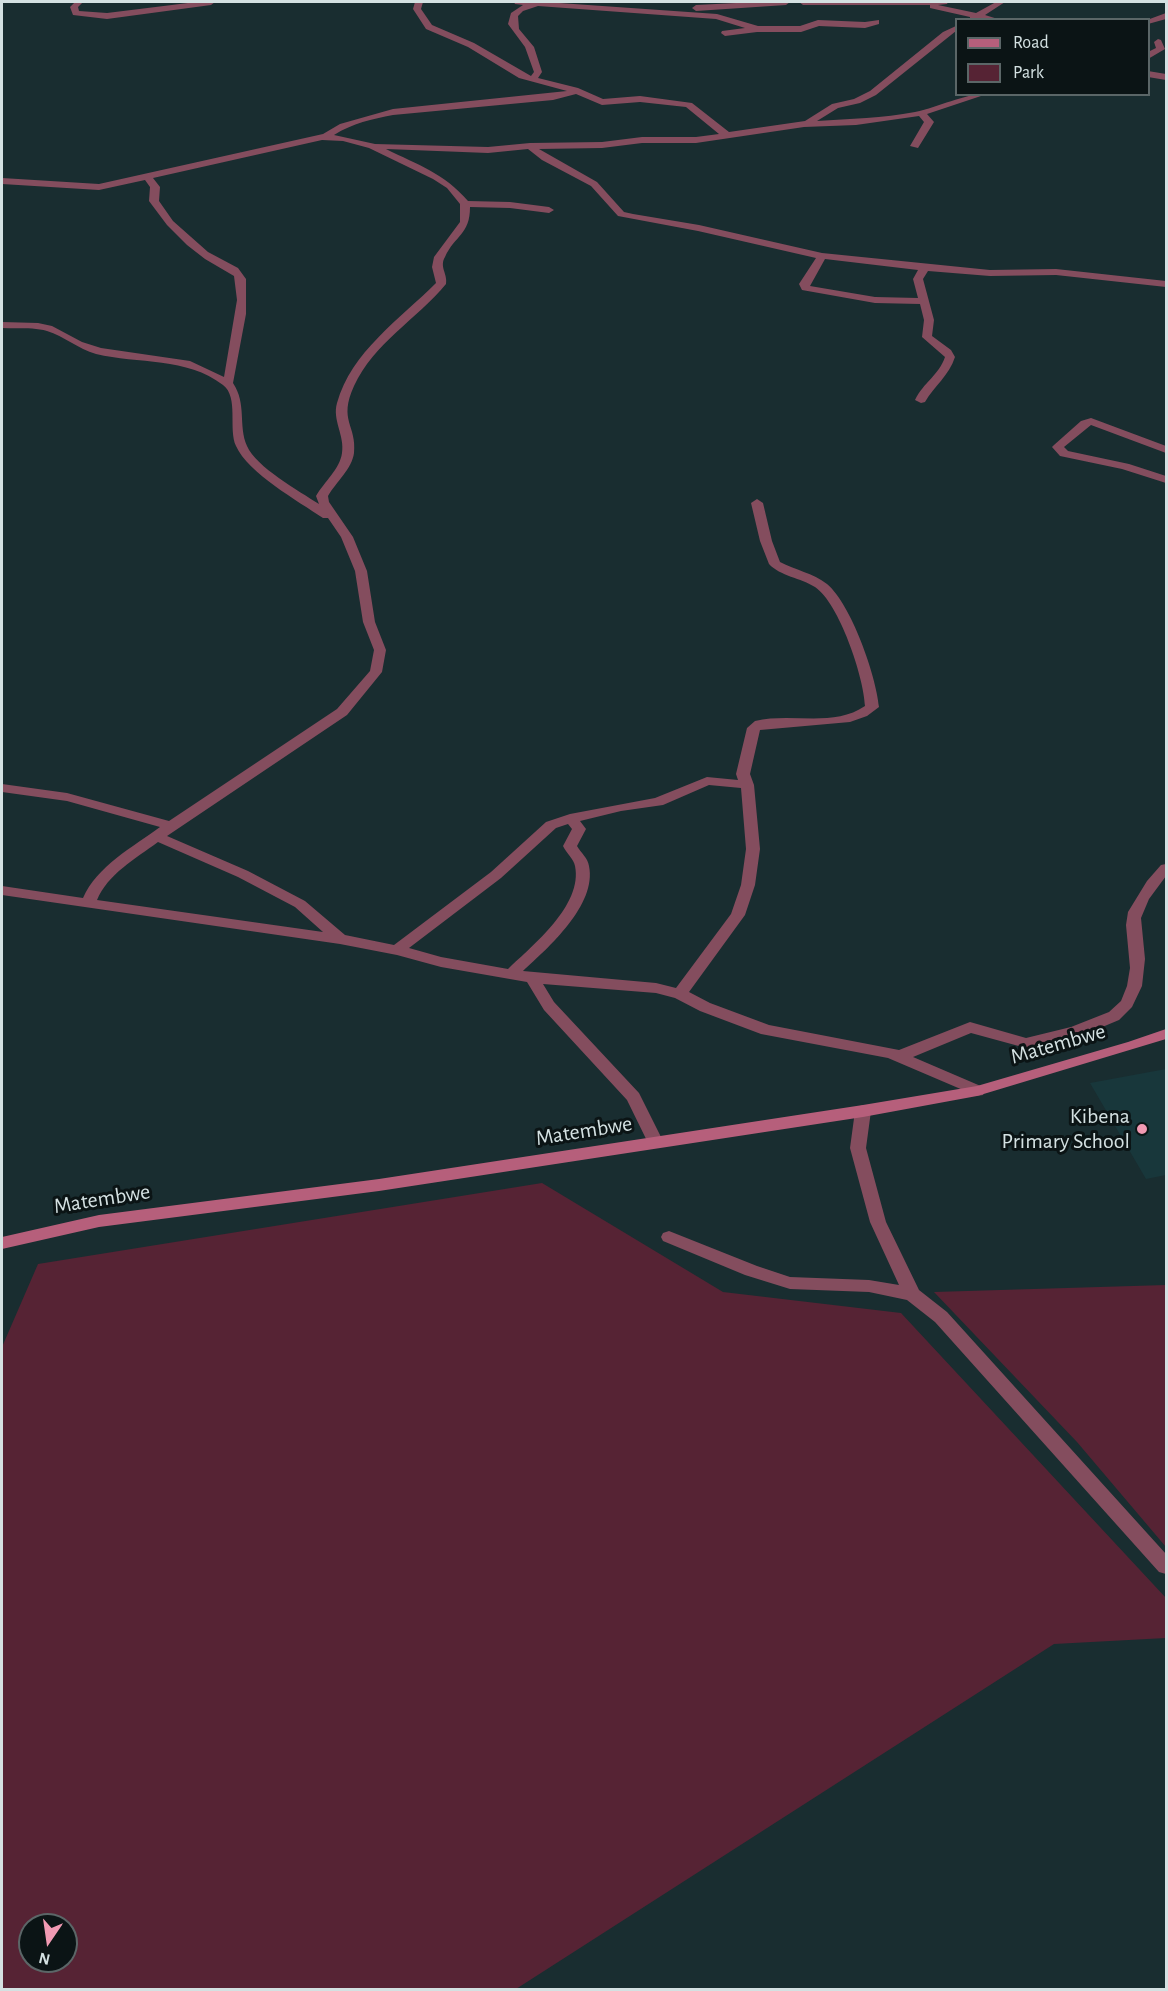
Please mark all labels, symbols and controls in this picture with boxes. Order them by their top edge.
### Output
legend [955,18,1150,96]
text: Road [1013,34,1049,52]
text: Park [1013,64,1044,82]
street label: Matembwe [1008,1018,1108,1070]
place label: Kibena Primary School [1002,1103,1130,1154]
street label: Matembwe [534,1110,634,1152]
marker: Kibena Primary School [1135,1122,1149,1136]
street label: Matembwe [52,1178,152,1220]
north arrow [18,1913,78,1973]
text: N [37,1950,52,1968]

